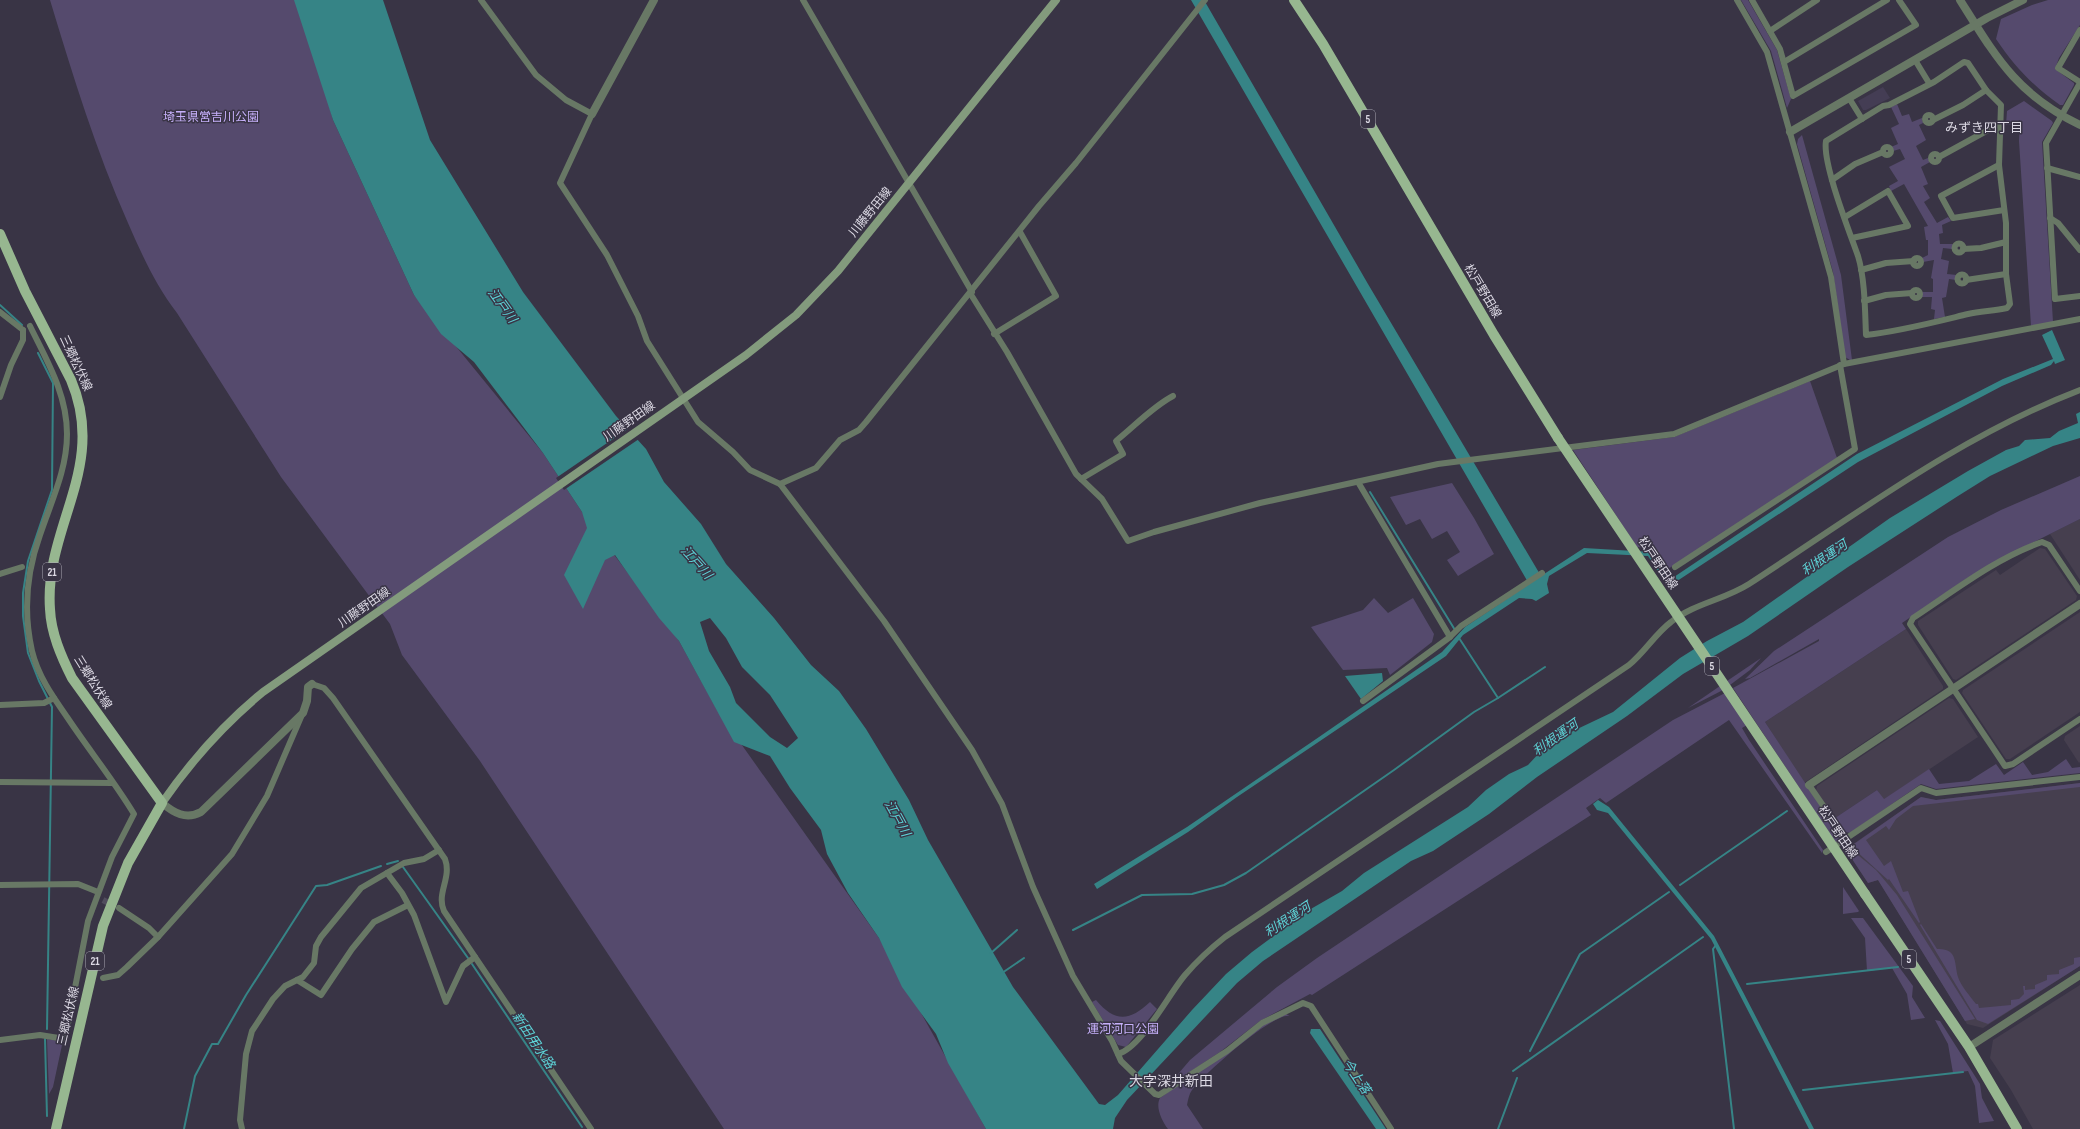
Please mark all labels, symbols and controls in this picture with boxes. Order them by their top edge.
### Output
park label: 埼玉県営吉川公園 [163,110,259,125]
road number: 5 [1361,110,1375,128]
district label: みずき四丁目 [1945,120,2023,136]
street label: 川藤野田線 [846,184,895,240]
street label: 松戸野田線 [1461,262,1504,321]
water label: 江戸川 [484,285,521,328]
street label: 三郷松伏線 [56,333,95,394]
street label: 川藤野田線 [600,398,658,445]
street label: 松戸野田線 [1635,534,1681,592]
water label: 利根運河 [1799,535,1853,579]
water label: 江戸川 [677,543,717,584]
road number: 21 [43,563,61,581]
street label: 川藤野田線 [335,584,393,631]
street label: 三郷松伏線 [70,653,115,712]
road number: 5 [1705,657,1719,675]
water label: 利根運河 [1530,715,1584,759]
water label: 江戸川 [881,798,915,841]
street label: 松戸野田線 [1815,803,1861,861]
water label: 利根運河 [1261,897,1316,941]
road number: 5 [1902,950,1916,968]
road number: 21 [86,952,104,970]
street label: 三郷松伏線 [54,985,83,1047]
water label: 新田用水路 [508,1009,559,1073]
park label: 運河河口公園 [1087,1022,1159,1037]
water label: 今上落 [1339,1056,1375,1099]
district label: 大字深井新田 [1129,1073,1213,1090]

